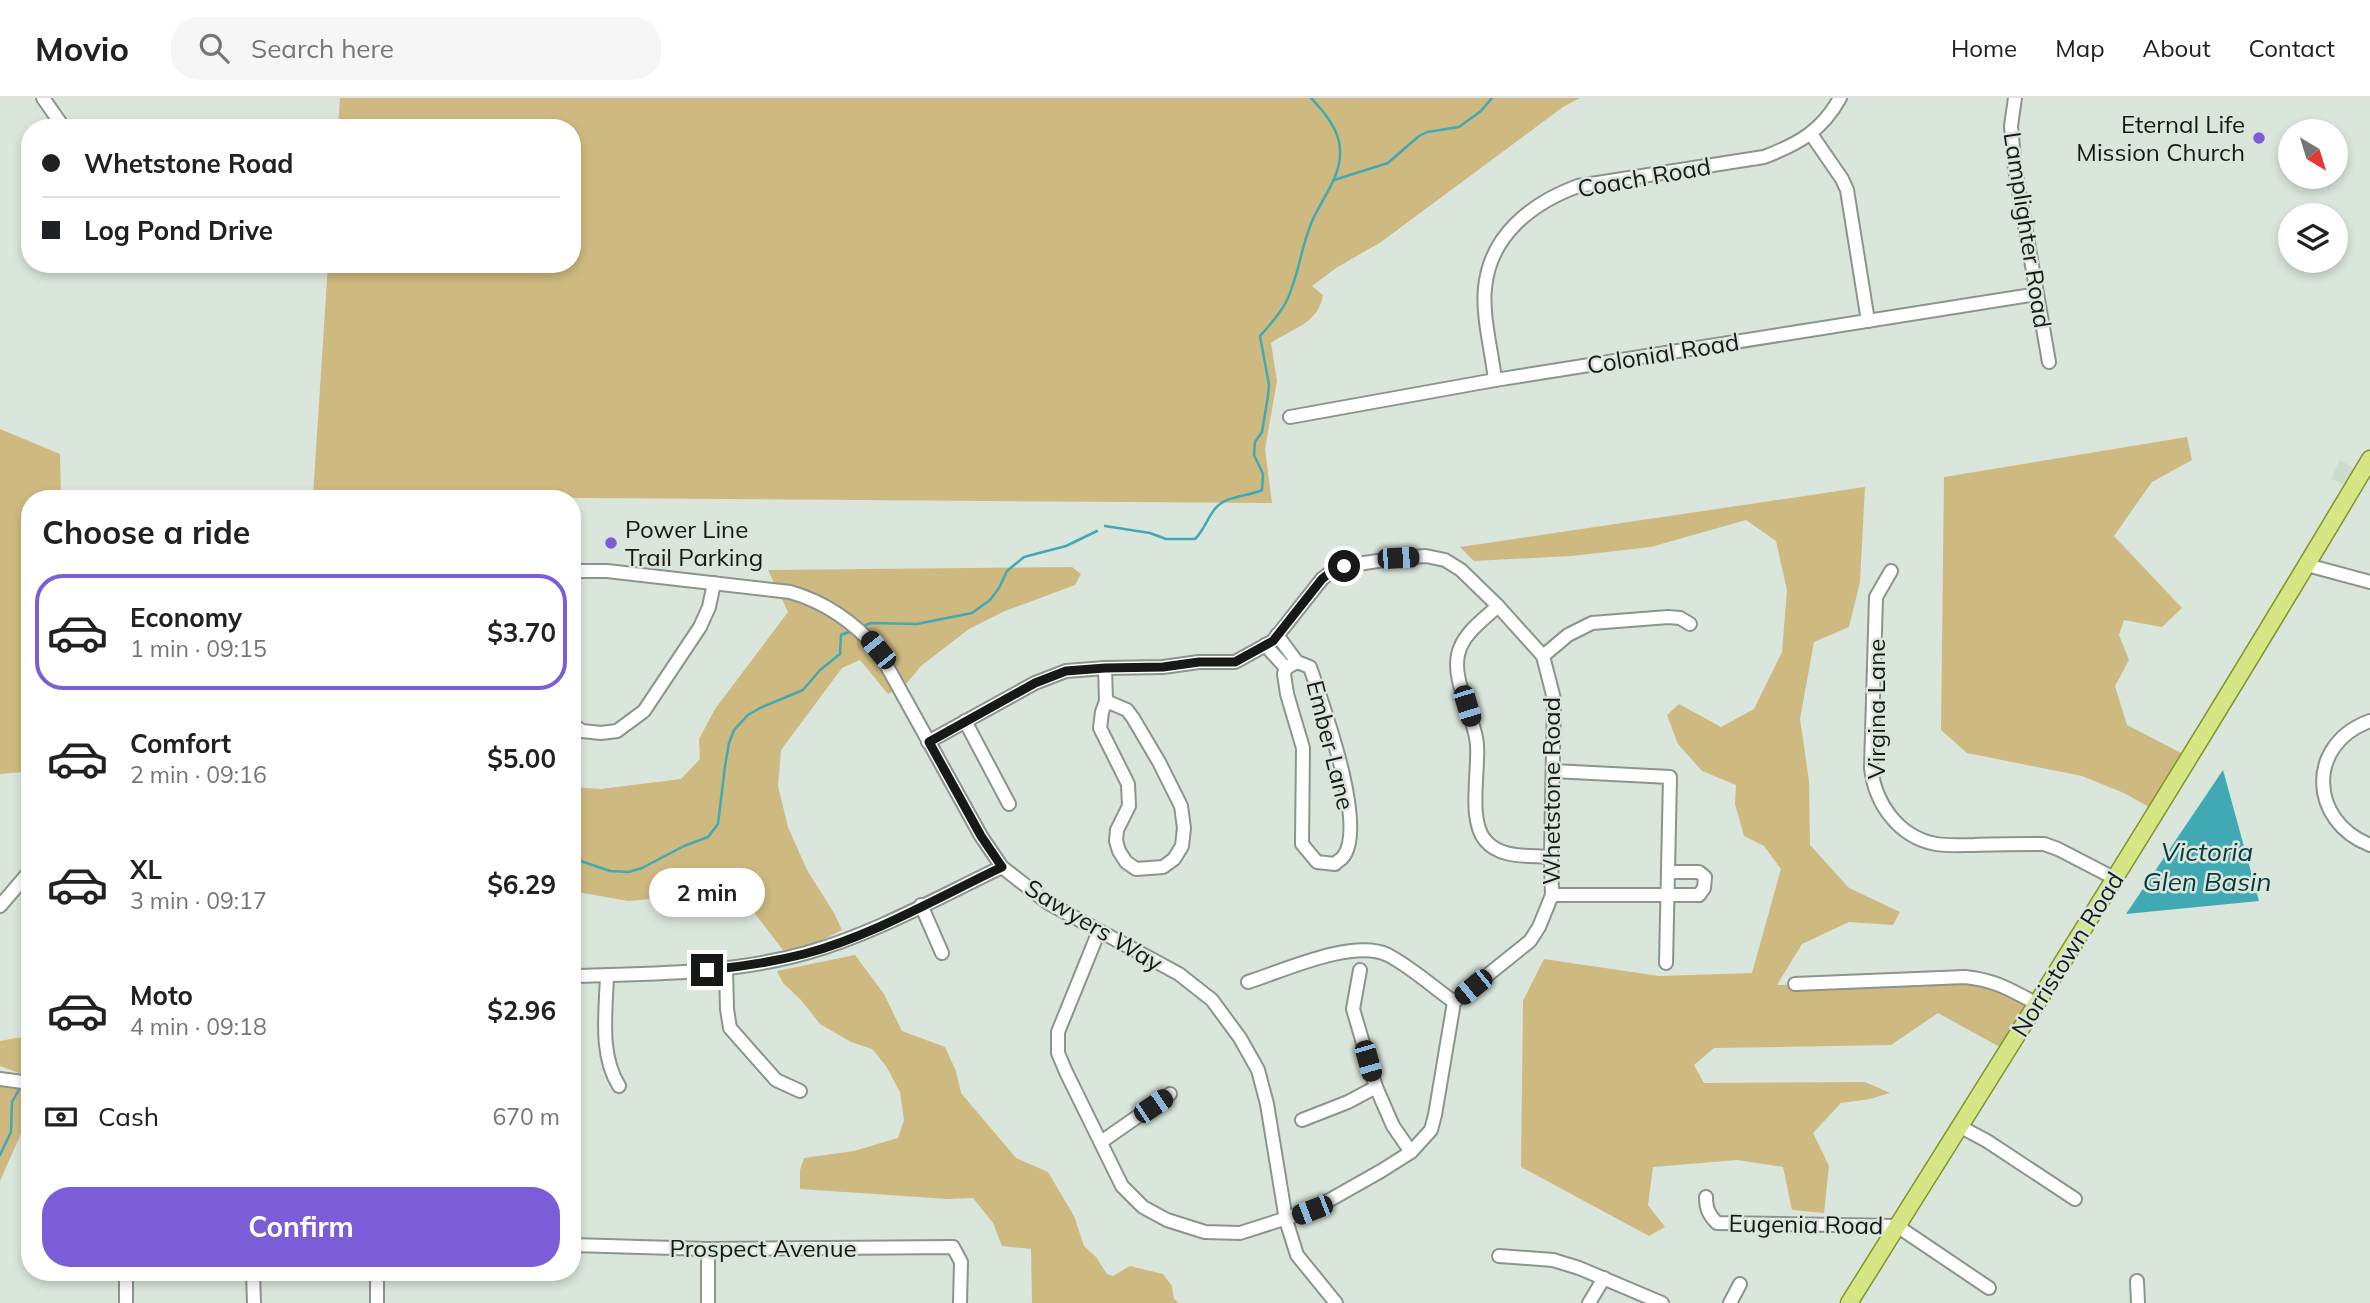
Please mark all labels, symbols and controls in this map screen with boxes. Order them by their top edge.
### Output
search box [171,17,661,80]
text: Movio [35,28,129,69]
icon: search [195,29,233,67]
text: Search here [251,32,394,65]
text: Home [1951,33,2017,63]
text: Map [2055,33,2105,63]
text: About [2143,33,2211,63]
text: Contact [2249,33,2335,63]
place label: Eternal Life Mission Church [2076,109,2245,167]
north arrow [2278,119,2348,189]
map controls [2278,119,2348,273]
street label: Lamplighter Road [1998,130,2058,330]
marker: Eternal Life Mission Church [2251,130,2267,146]
text: Whetstone Road [84,147,293,180]
street label: Coach Road [1575,151,1713,203]
button: layers [2278,203,2348,273]
text: Log Pond Drive [84,214,273,247]
street label: Colonial Road [1585,326,1741,380]
text: Choose a ride [42,512,250,552]
place label: Power Line Trail Parking [625,514,763,572]
marker: Power Line Trail Parking [603,535,619,551]
car [1377,546,1420,570]
route start [1328,550,1360,582]
icon: car [46,601,109,664]
text: Economy [130,601,242,634]
text: $3.70 [487,616,556,649]
car [857,627,900,673]
text: 1 min · 09:15 [130,634,267,663]
street label: Virgina Lane [1861,639,1891,779]
street label: Ember Lane [1300,677,1362,813]
car [1451,683,1484,729]
street label: Whetstone Road [1536,697,1566,885]
icon: car [46,727,109,790]
text: Comfort [130,727,231,760]
text: $5.00 [487,742,556,775]
text: 2 min · 09:16 [130,760,267,789]
water label: Victoria Glen Basin [2143,835,2271,898]
icon: car [46,853,109,916]
text: XL [130,853,162,886]
street label: Norristown Road [2004,866,2130,1042]
text: $6.29 [487,868,556,901]
callout: 2 min [649,868,765,918]
street label: Sawyers Way [1020,872,1168,978]
text: 2 min [677,878,737,907]
text: 3 min · 09:17 [130,886,267,915]
route end [691,954,723,986]
car [1451,966,1496,1008]
icon: car [46,979,109,1042]
text: Moto [130,979,193,1012]
text: $2.96 [487,994,556,1027]
text: 4 min · 09:18 [130,1012,267,1041]
car [1353,1038,1384,1084]
car [1130,1086,1177,1126]
icon: cash [42,1098,80,1136]
text: Cash [98,1100,159,1133]
text: 670 m [492,1102,560,1131]
button: Confirm [42,1187,560,1267]
car [1289,1193,1336,1227]
street label: Eugenia Road [1728,1208,1884,1240]
street label: Prospect Avenue [669,1233,857,1263]

